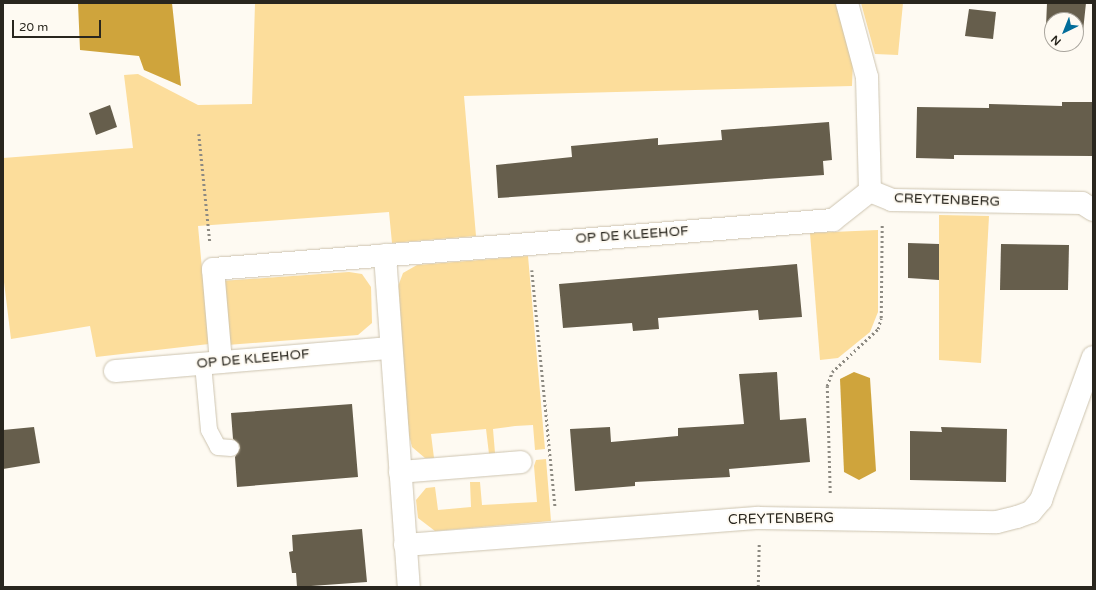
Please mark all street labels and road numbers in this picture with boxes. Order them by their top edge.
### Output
street label: CREYTENBERG [894,190,1000,210]
street label: OP DE KLEEHOF [575,223,689,247]
street label: OP DE KLEEHOF [196,346,310,372]
street label: CREYTENBERG [728,510,834,528]

